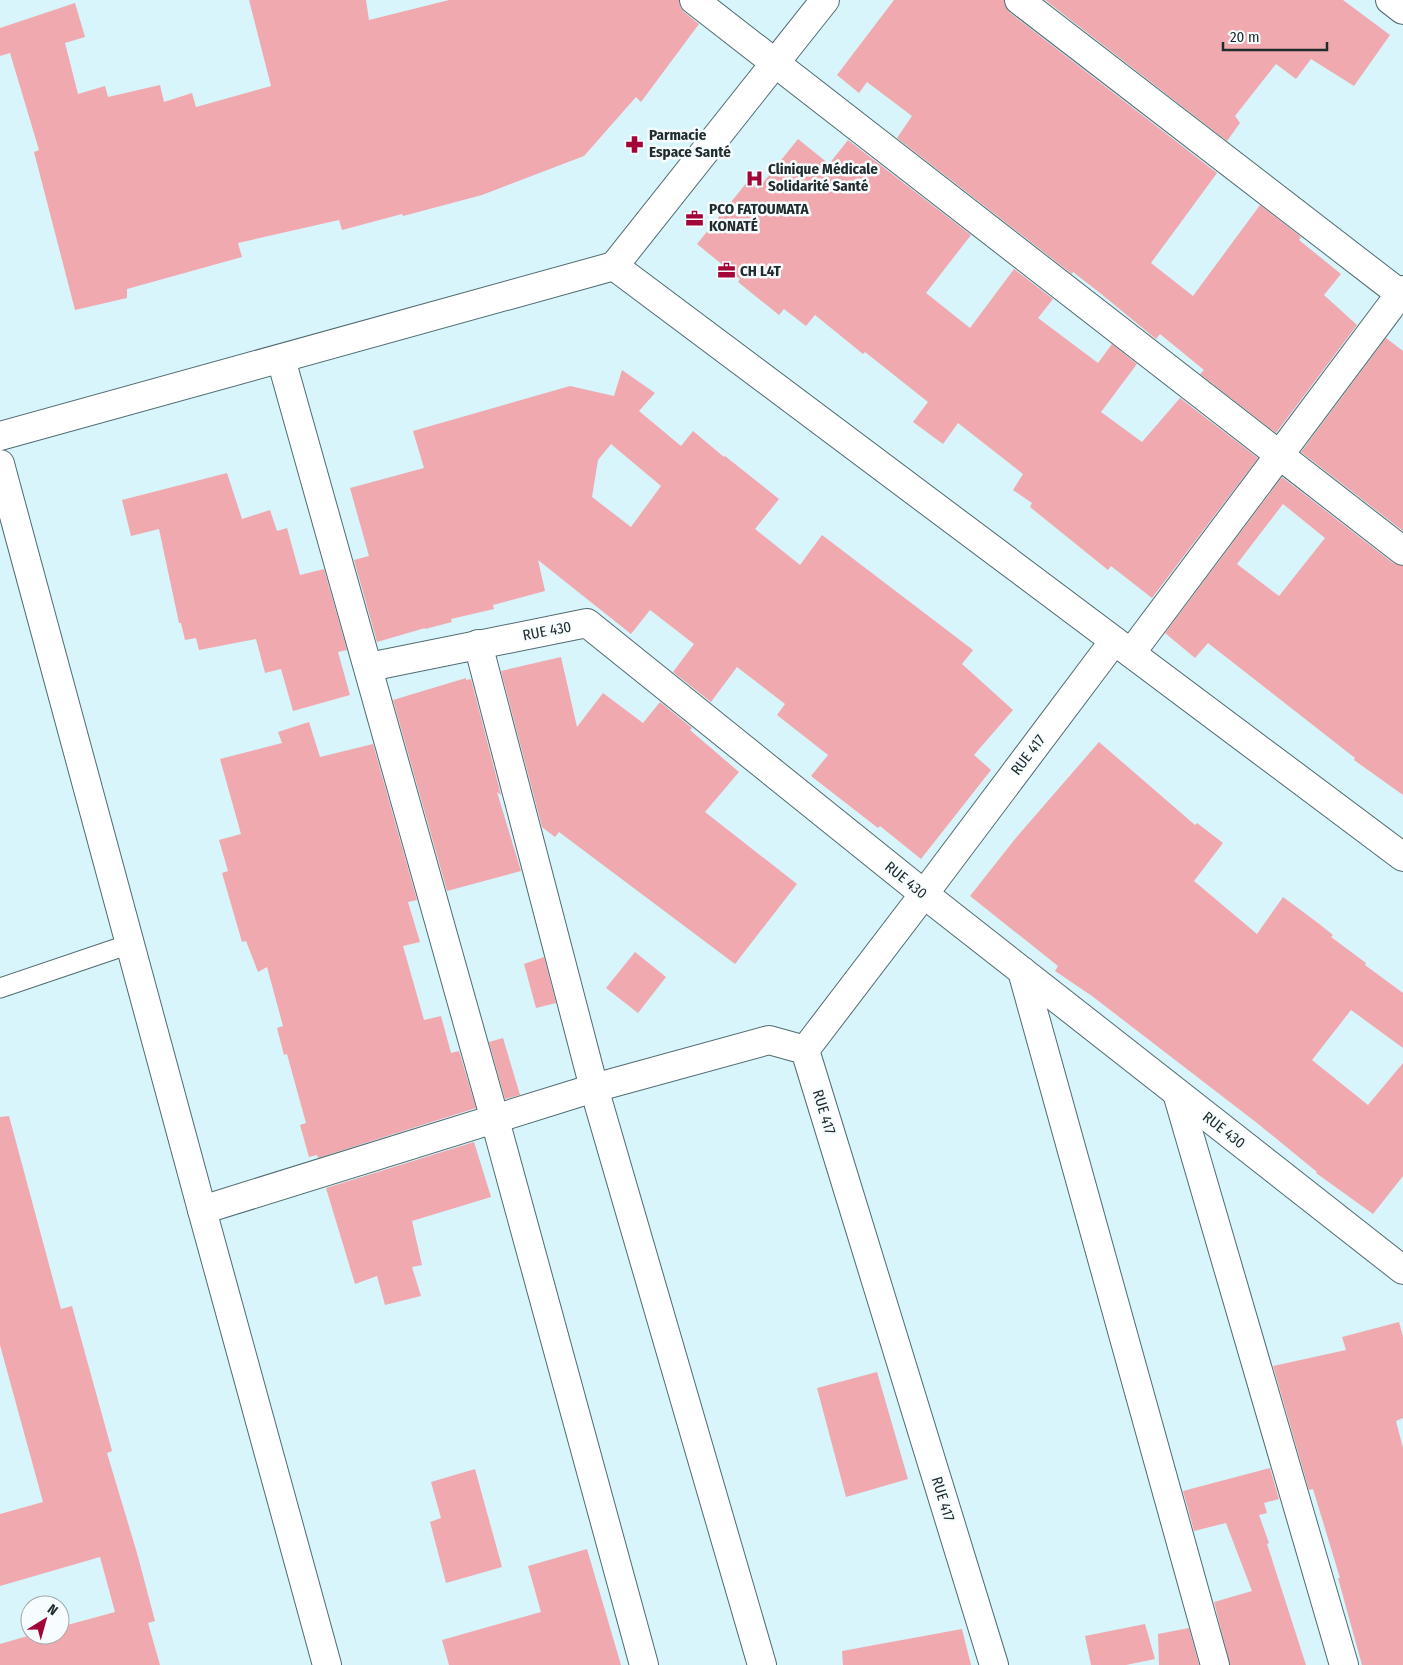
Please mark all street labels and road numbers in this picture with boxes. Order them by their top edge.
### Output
street label: RUE 430 [521,617,573,645]
street label: RUE 417 [1007,731,1049,779]
street label: RUE 430 [881,858,931,902]
street label: RUE 417 [809,1087,839,1137]
street label: RUE 430 [1199,1108,1249,1152]
street label: RUE 417 [928,1474,958,1524]

